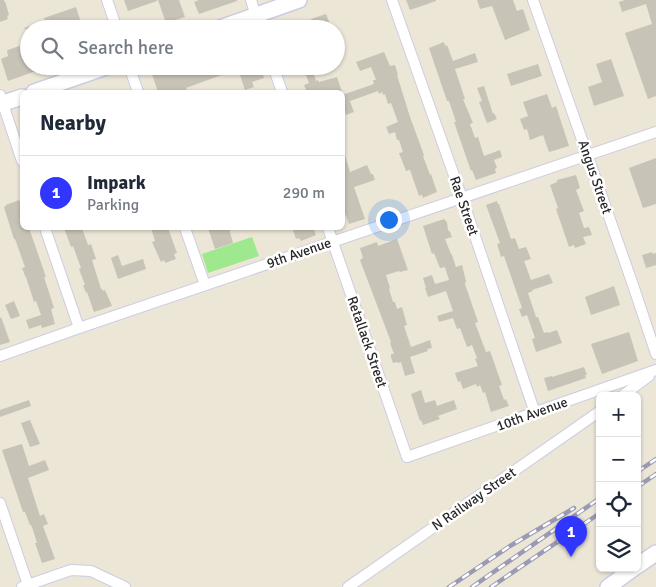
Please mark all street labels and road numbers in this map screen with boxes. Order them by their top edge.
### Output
street label: Angus Street [574,138,616,216]
street label: Rae Street [446,174,482,238]
street label: 9th Avenue [265,234,333,272]
street label: Retallack Street [343,294,391,390]
street label: 10th Avenue [494,393,570,435]
street label: N Railway Street [429,464,519,534]

